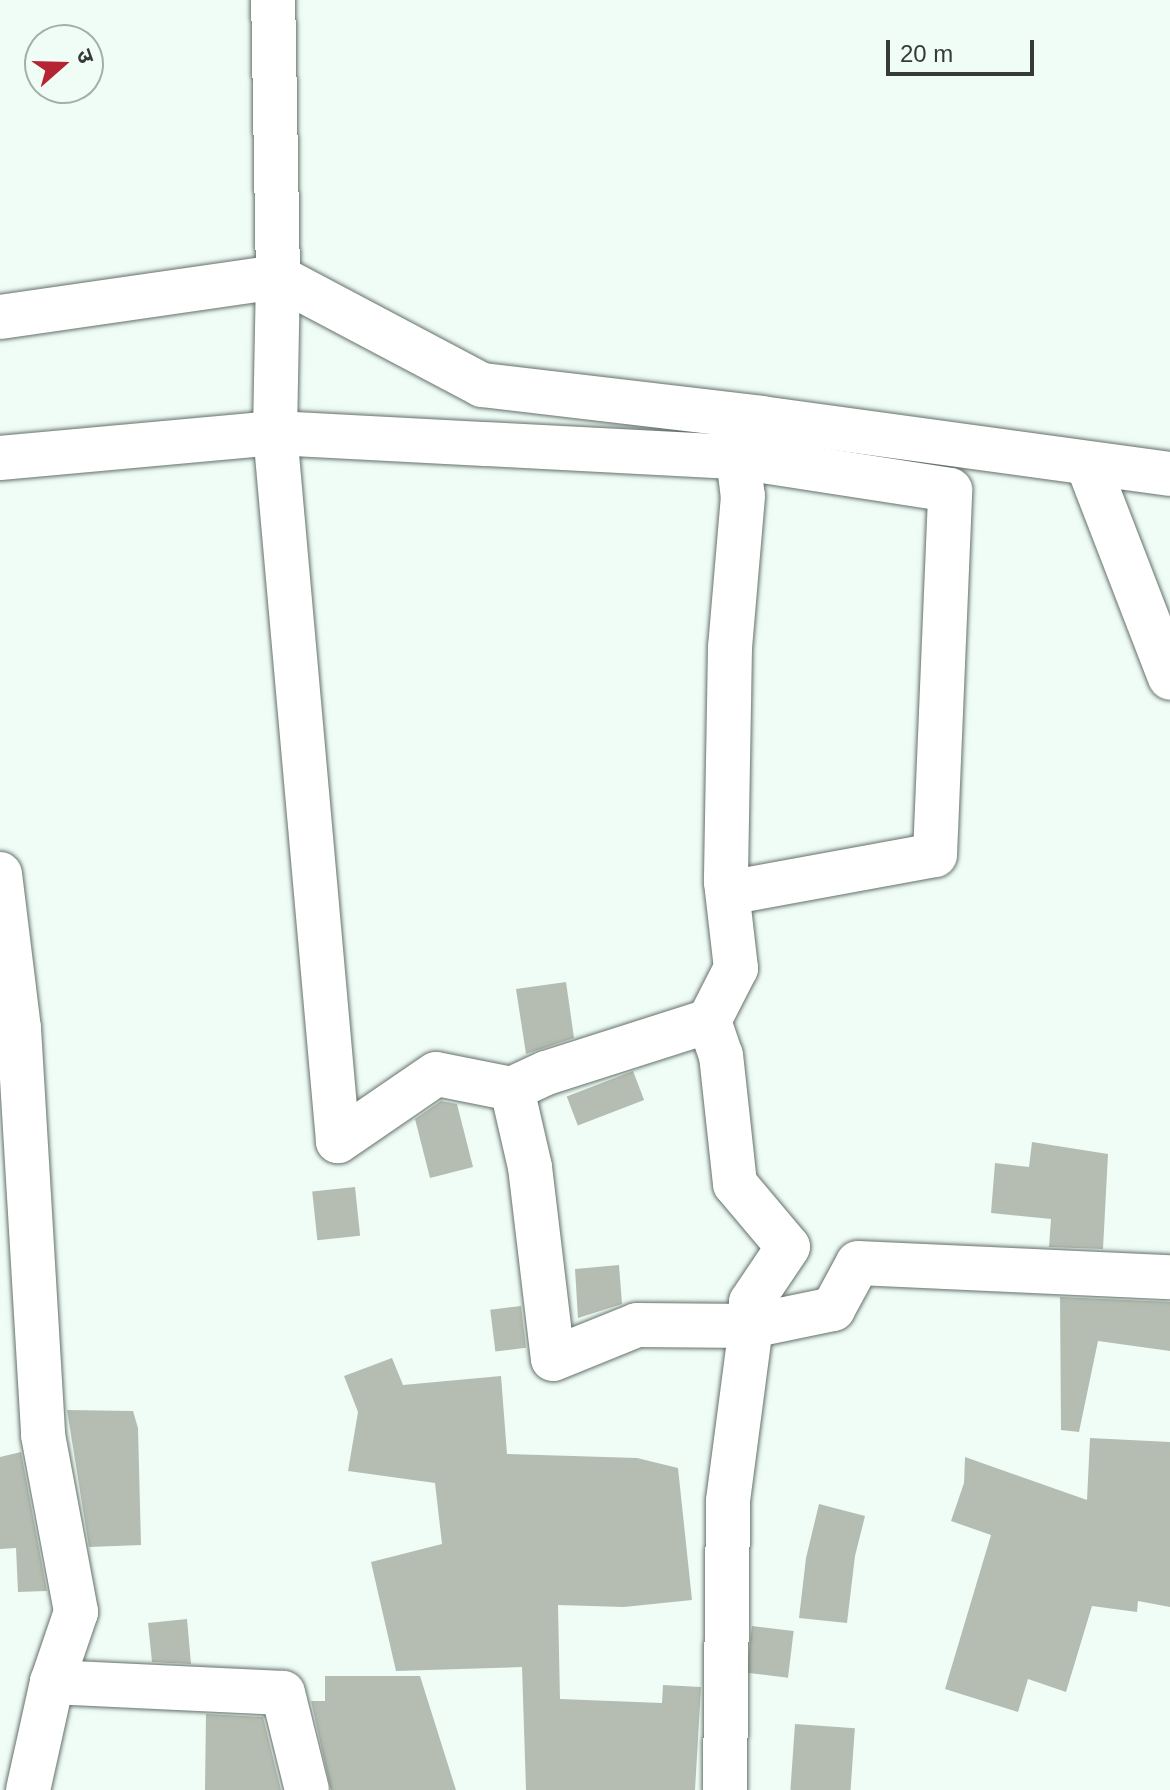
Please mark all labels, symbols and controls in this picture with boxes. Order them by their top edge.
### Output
north arrow [24,24,104,104]
scale bar [890,24,1038,74]
text: 20 m [900,40,953,67]
text: उ [71,46,99,67]

